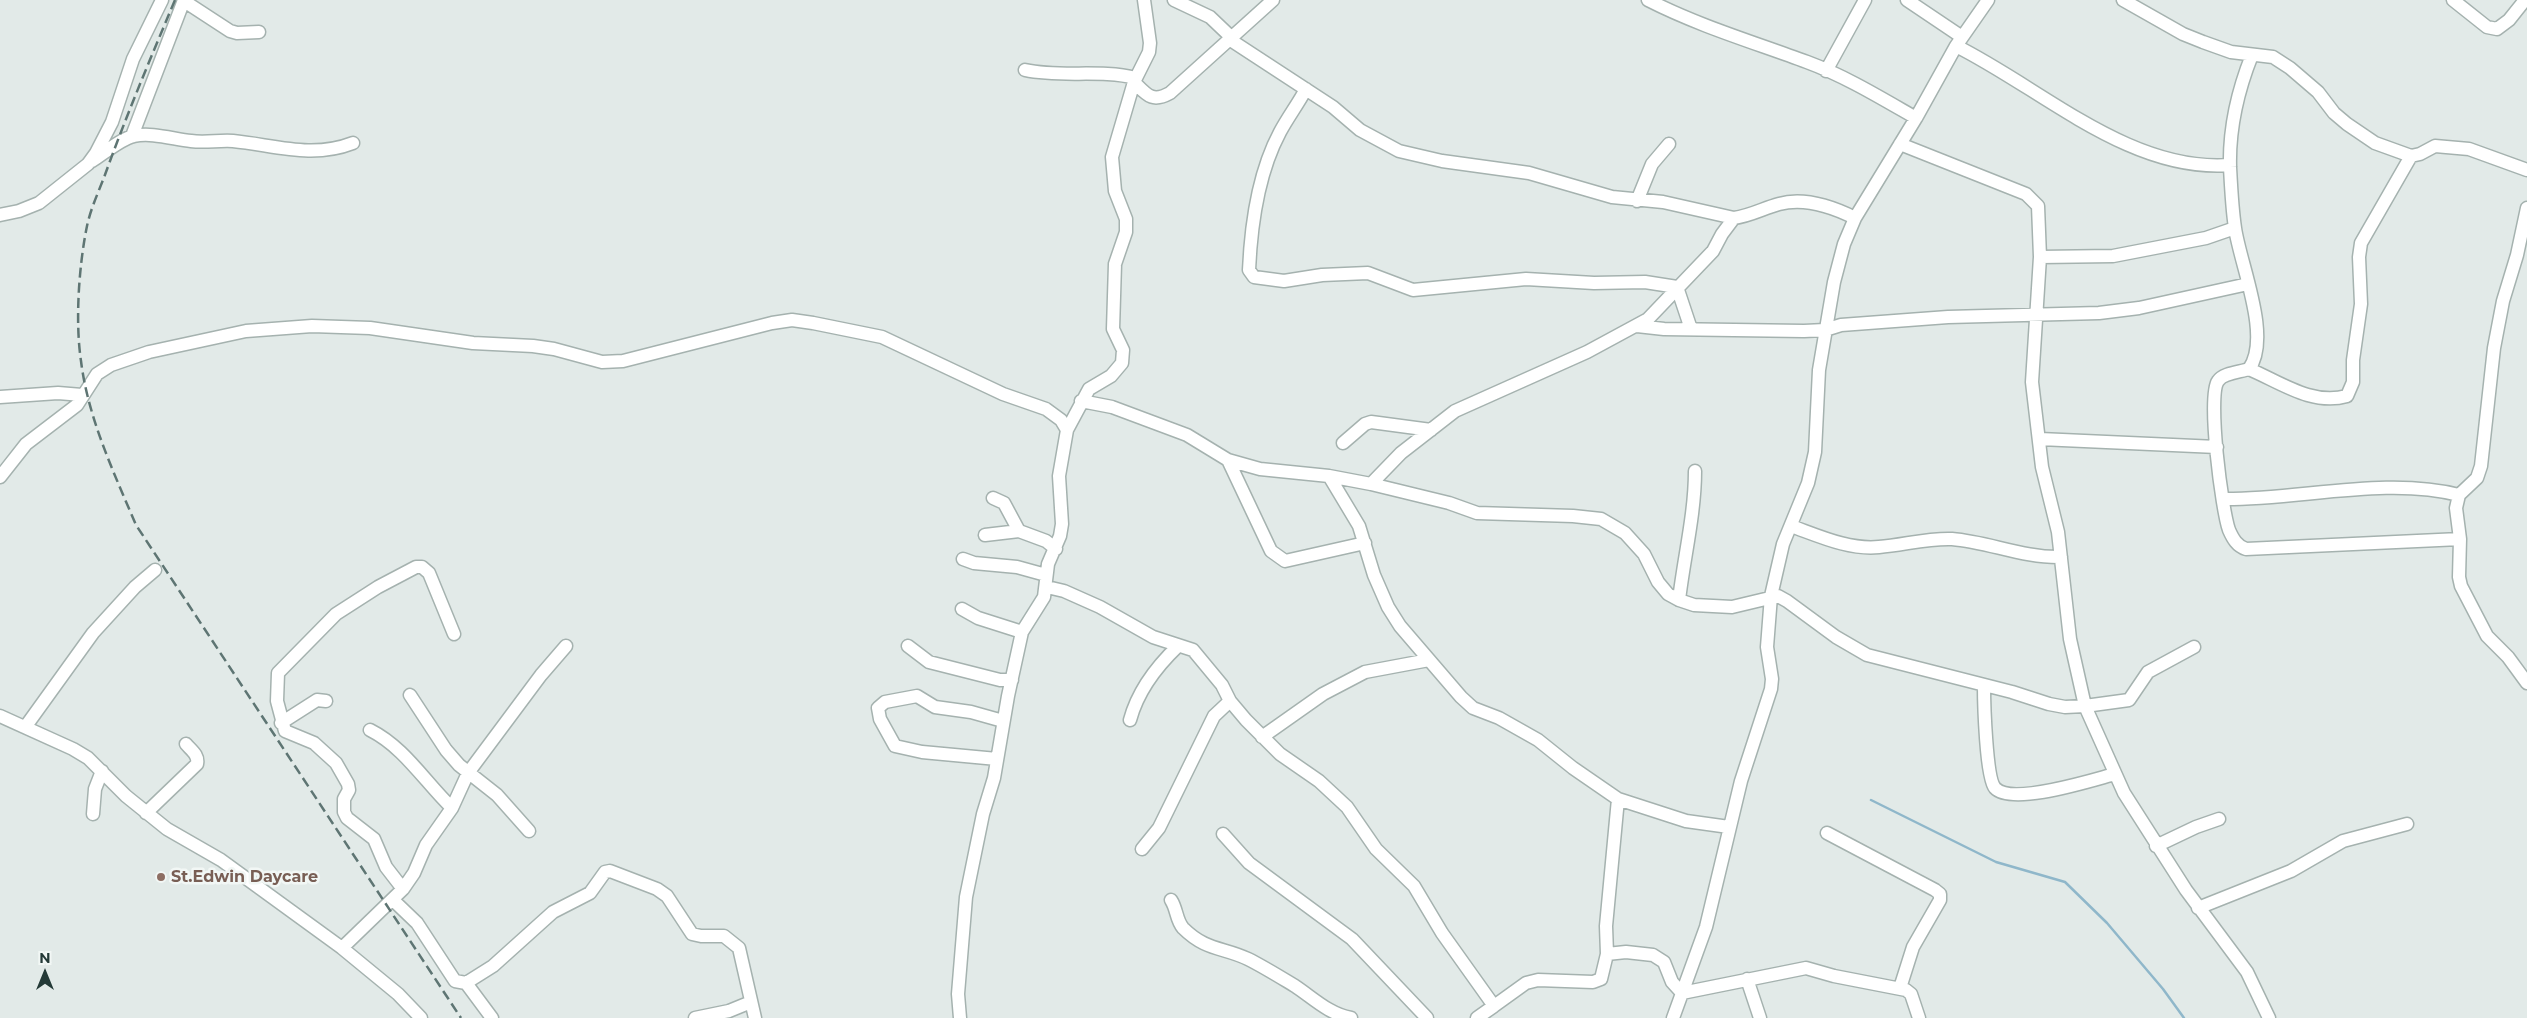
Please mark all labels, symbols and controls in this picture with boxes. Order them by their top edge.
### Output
place label: St.Edwin Daycare [171,867,318,887]
marker: St.Edwin Daycare [155,871,167,883]
north arrow [20,948,70,998]
text: N [39,949,51,967]

